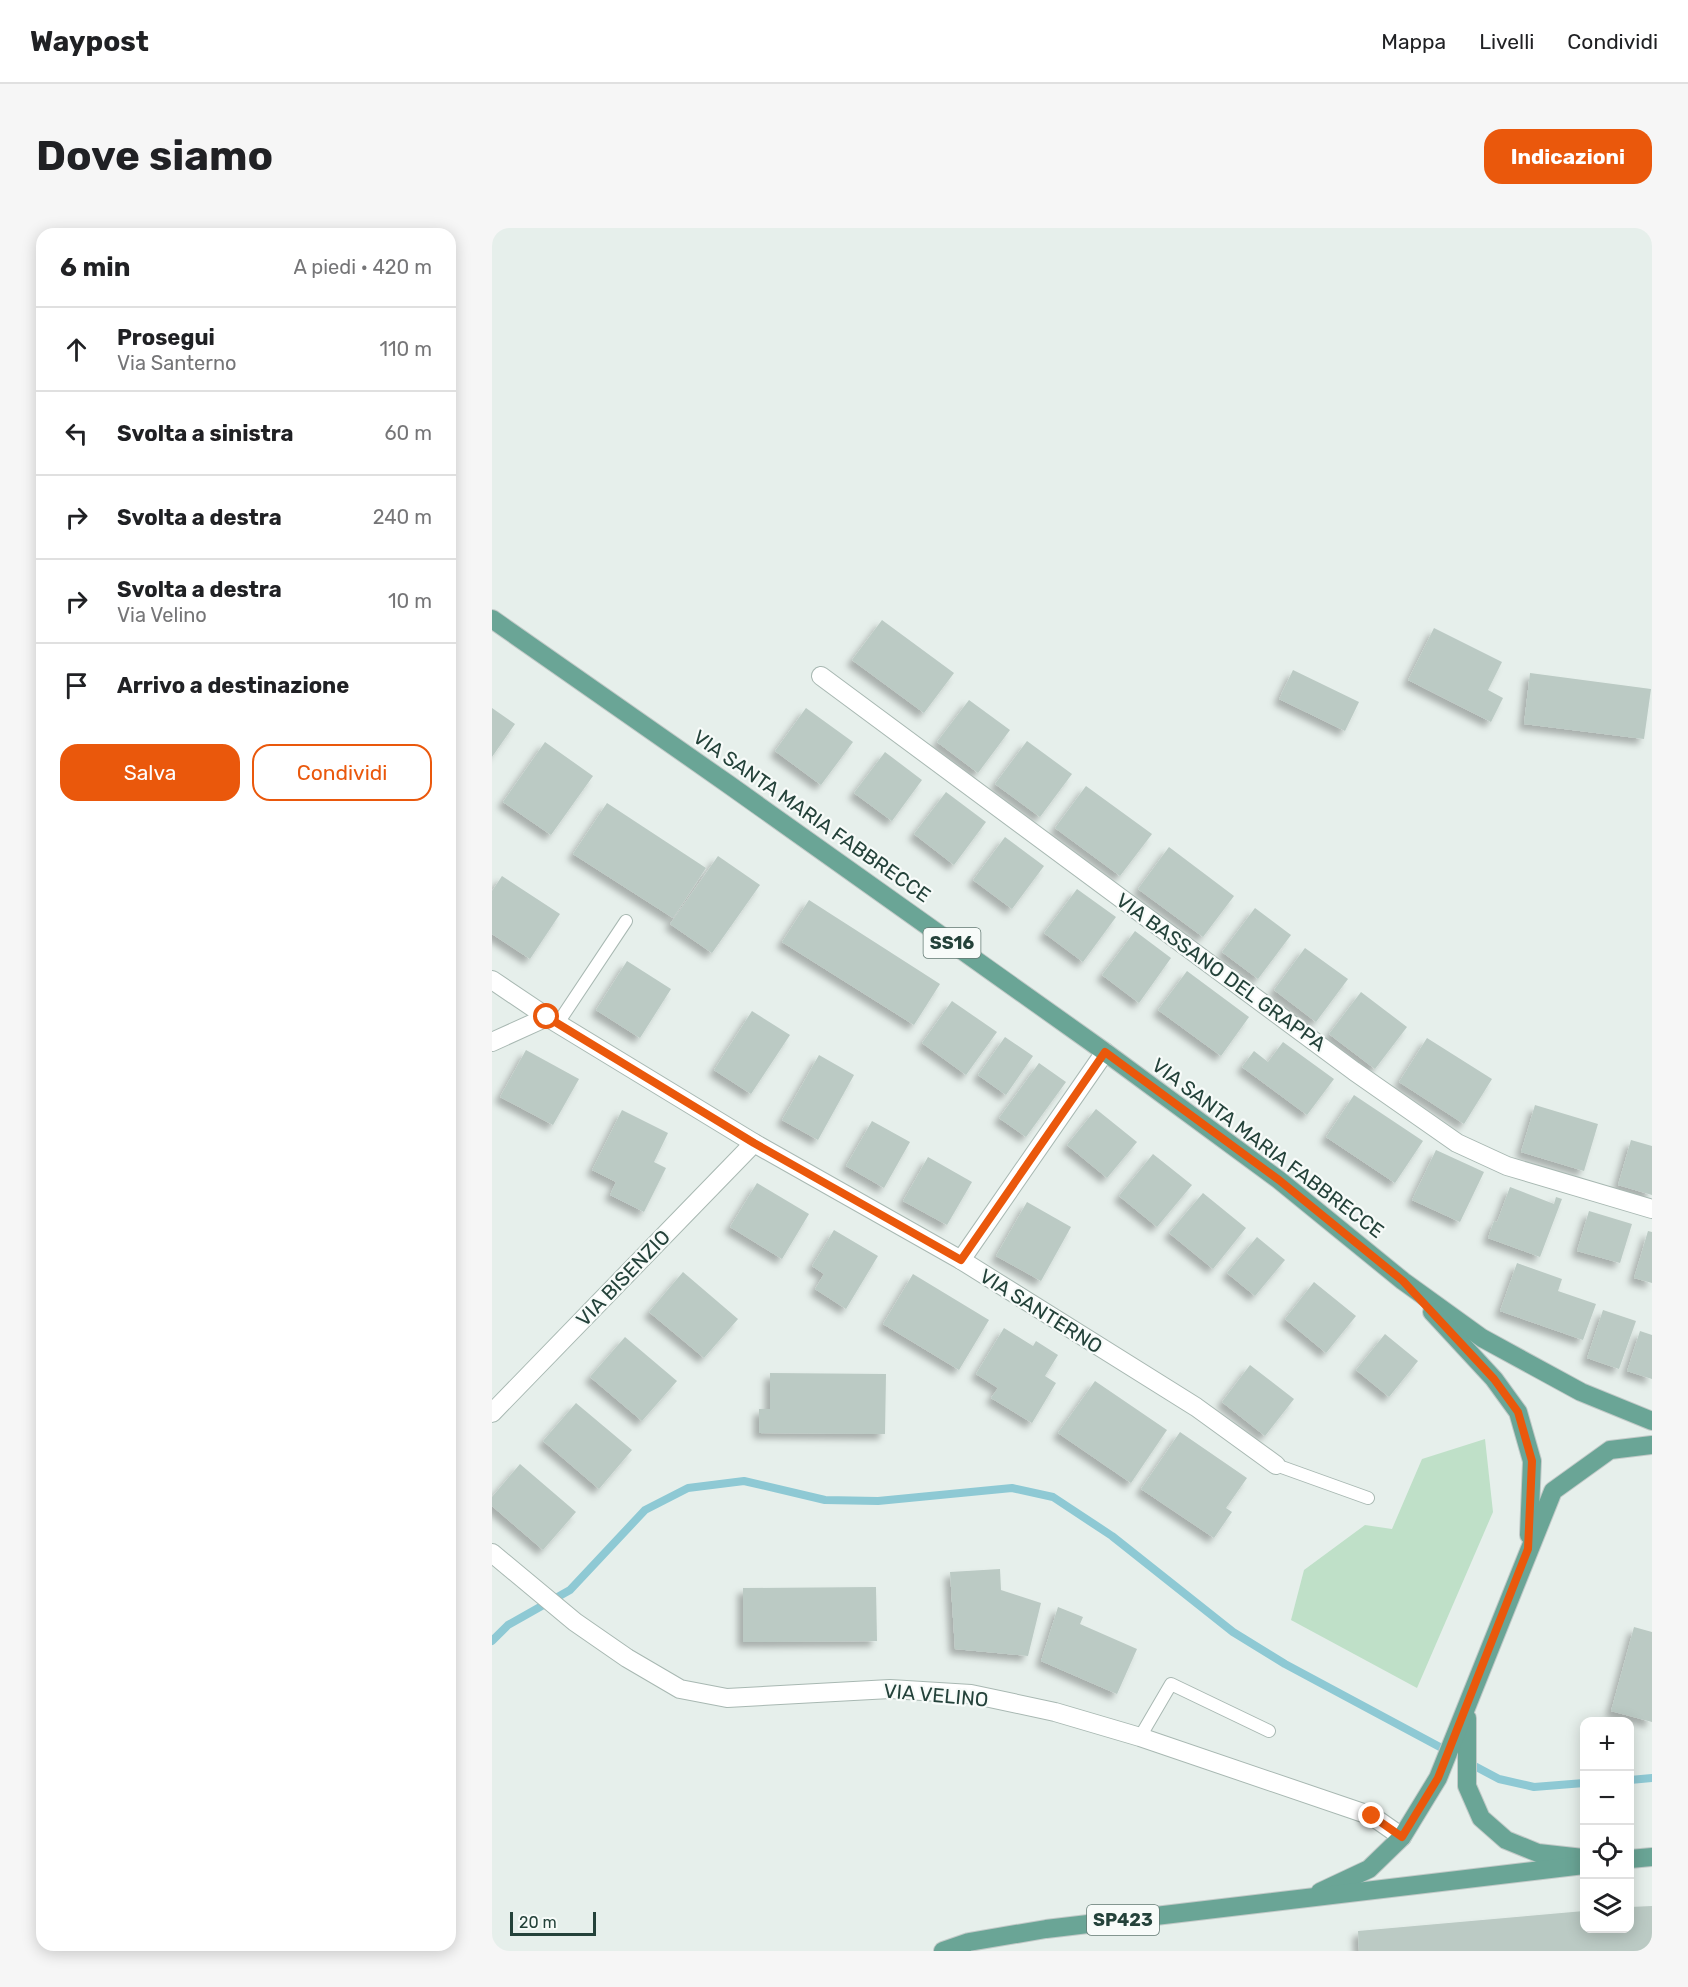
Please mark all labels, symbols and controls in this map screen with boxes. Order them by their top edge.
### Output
text: Waypost [30,25,149,58]
text: Mappa [1381,29,1446,54]
text: Livelli [1479,29,1534,54]
text: Condividi [1567,29,1658,54]
button: Indicazioni [1484,129,1652,184]
text: Dove siamo [36,131,273,181]
text: 6 min [60,252,130,283]
text: A piedi · 420 m [294,255,432,279]
text: Prosegui [117,324,215,351]
icon: ahead [60,333,93,366]
text: 110 m [380,337,432,361]
text: Via Santerno [117,351,237,375]
icon: left [60,417,93,450]
text: Svolta a sinistra [117,420,294,447]
text: 60 m [385,421,432,445]
icon: right [60,501,93,534]
text: Svolta a destra [117,504,282,531]
text: 240 m [373,505,432,529]
text: Svolta a destra [117,576,282,603]
icon: right [60,585,93,618]
text: 10 m [388,589,432,613]
text: Via Velino [117,603,207,627]
icon: arrive [60,669,93,702]
text: Arrivo a destinazione [117,672,349,699]
street label: VIA SANTA MARIA FABBRECCE [689,725,935,907]
button: Salva [60,744,240,801]
button: Condividi [252,744,432,801]
street label: VIA BASSANO DEL GRAPPA [1112,888,1330,1056]
road number: SS16 [924,928,980,958]
route start [533,1003,559,1029]
street label: VIA SANTA MARIA FABBRECCE [1147,1053,1389,1243]
street label: VIA BISENZIO [571,1225,675,1331]
street label: VIA SANTERNO [975,1264,1107,1358]
street label: VIA VELINO [883,1678,989,1712]
map controls [1580,1717,1634,1933]
button: + [1580,1717,1634,1771]
button: − [1580,1771,1634,1825]
route end [1358,1802,1384,1828]
button: locate [1580,1825,1634,1879]
button: layers [1580,1879,1634,1933]
road number: SP423 [1087,1905,1159,1935]
scale bar [510,1909,596,1936]
text: 20 m [519,1913,557,1932]

